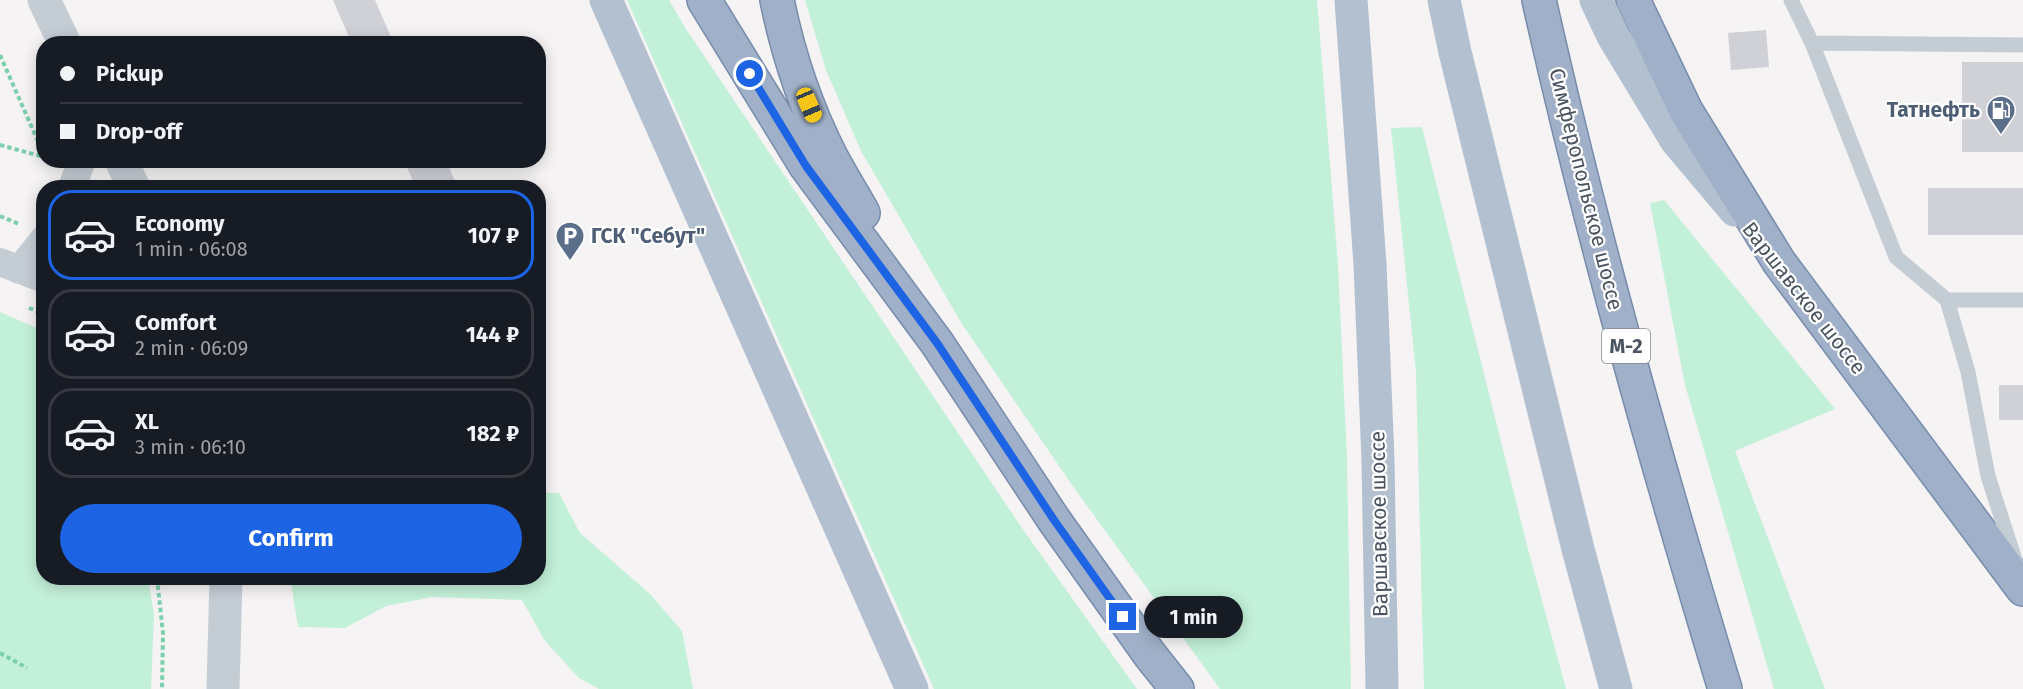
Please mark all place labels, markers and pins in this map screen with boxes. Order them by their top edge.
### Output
fuel station icon: Татнефть [1985,94,2017,136]
place label: Татнефть [1887,97,1980,123]
parking icon: ГСК "Себут" [554,220,586,262]
place label: ГСК "Себут" [591,223,705,249]

